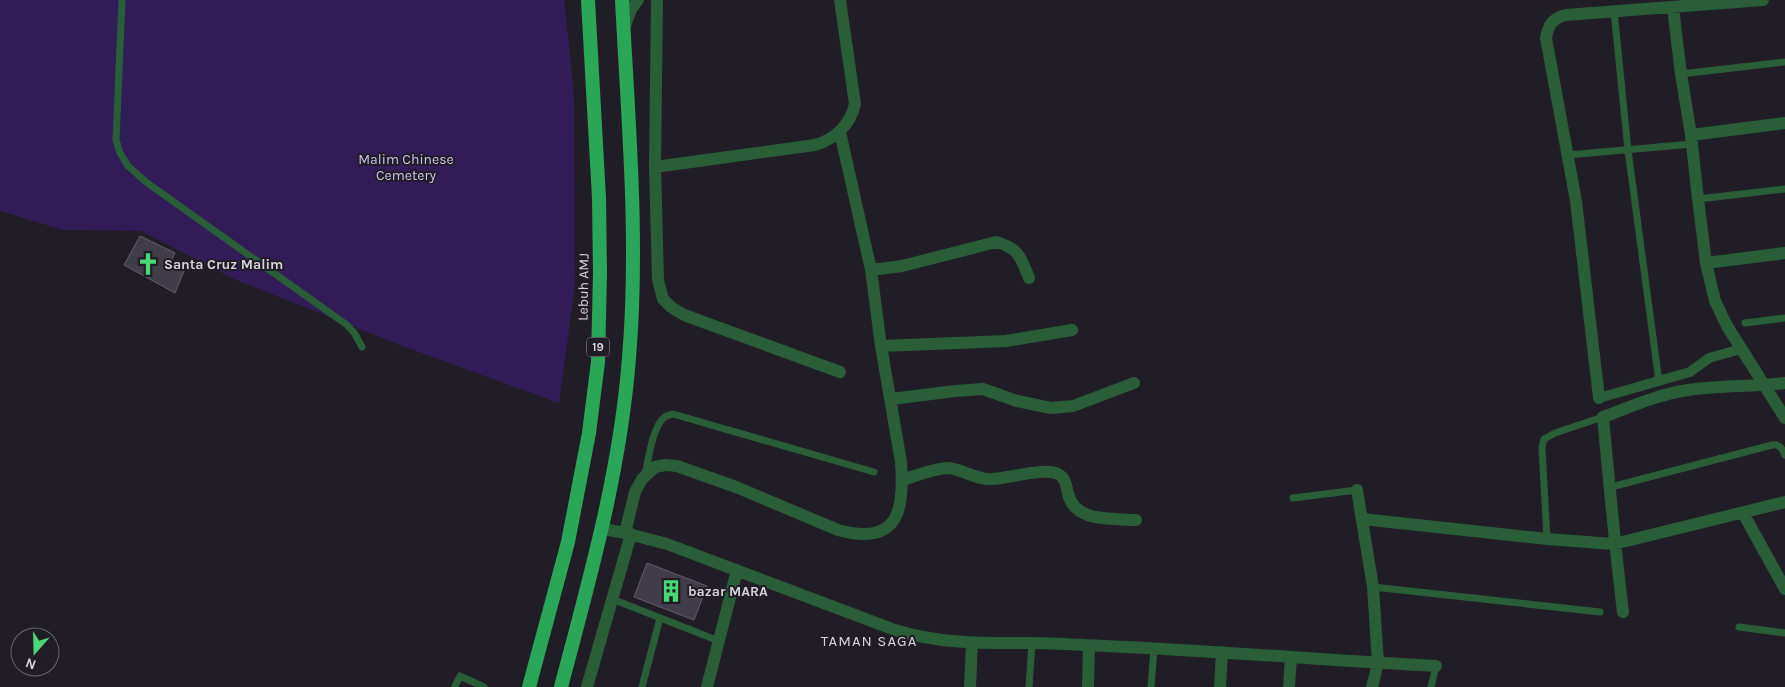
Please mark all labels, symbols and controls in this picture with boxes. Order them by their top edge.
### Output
park label: Malim Chinese Cemetery [358,151,454,184]
church icon: Santa Cruz Malim [135,251,161,277]
street label: Lebuh AMJ [574,253,593,321]
place label: Santa Cruz Malim [164,256,283,273]
road number: 19 [587,338,609,357]
building icon: bazar MARA [658,578,684,604]
place label: bazar MARA [688,583,768,600]
north arrow [10,627,60,677]
district label: TAMAN SAGA [821,632,917,650]
text: N [23,654,38,673]

